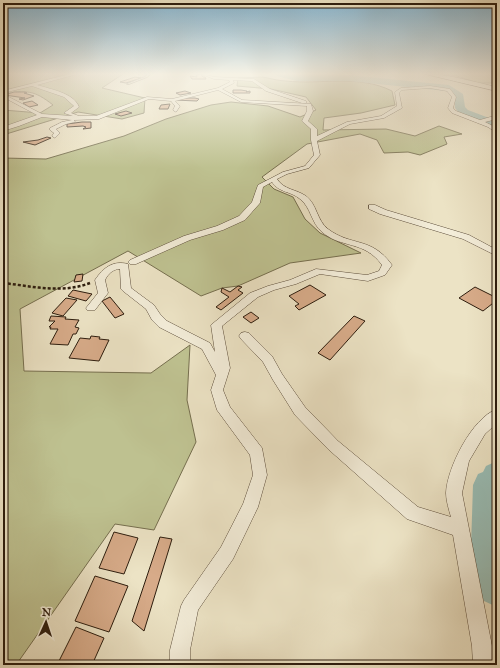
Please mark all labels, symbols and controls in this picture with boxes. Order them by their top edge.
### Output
north arrow [26,602,66,642]
text: N [41,606,52,619]

